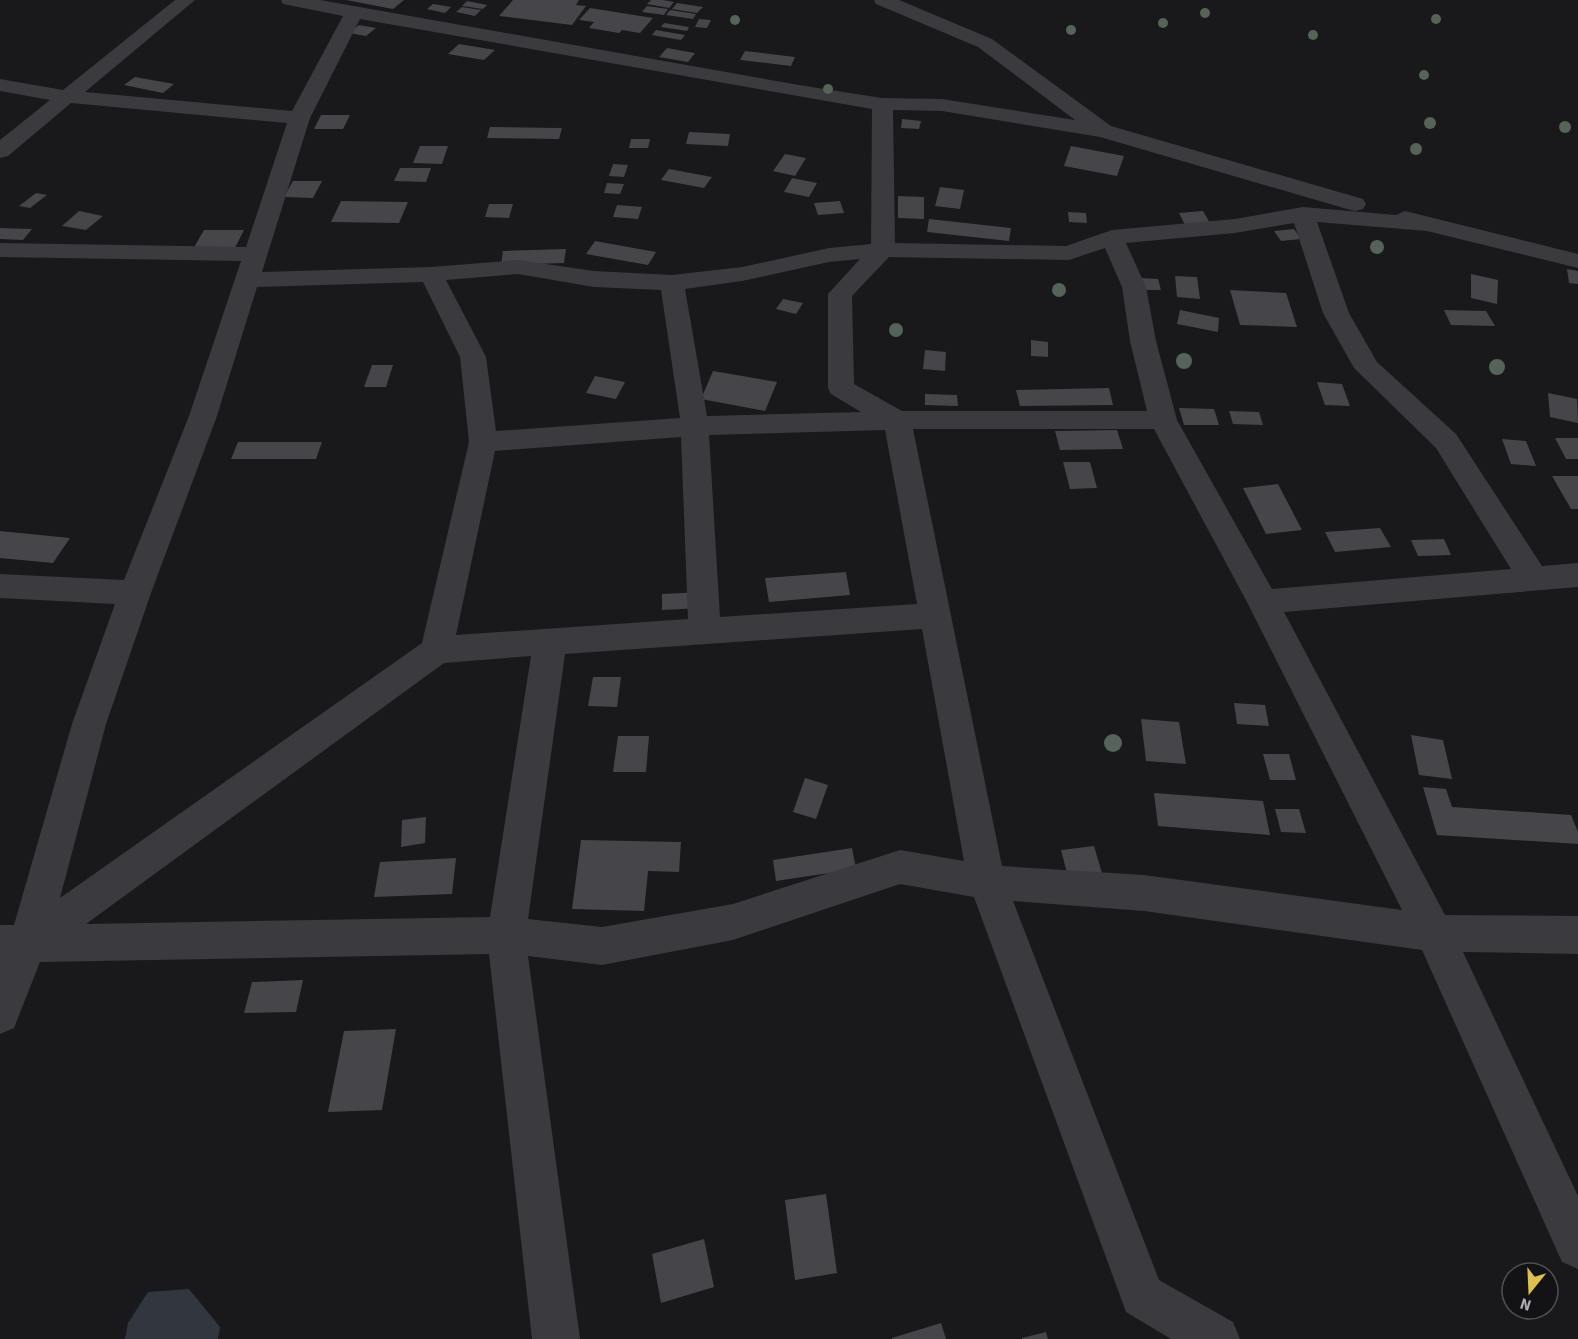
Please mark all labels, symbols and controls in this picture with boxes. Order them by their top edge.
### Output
north arrow [1500,1261,1560,1321]
text: N [1517,1292,1534,1316]

